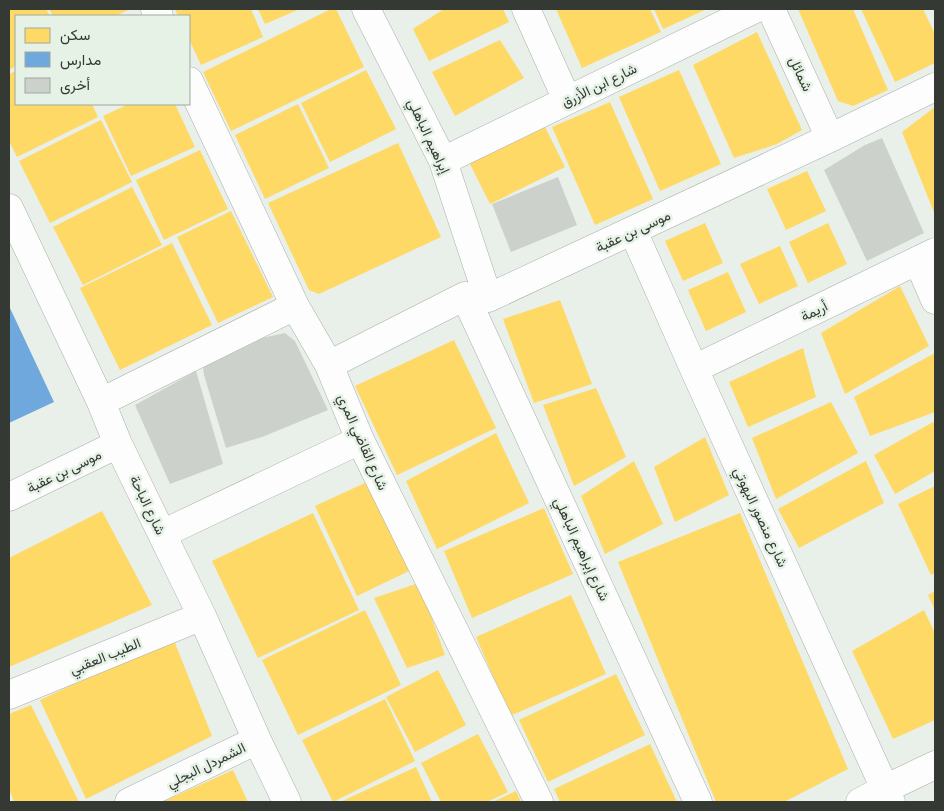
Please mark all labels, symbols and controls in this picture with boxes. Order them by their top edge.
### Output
legend [15,15,190,105]
text: سكن [60,23,90,46]
text: مدارس [60,48,101,71]
street label: شمائل [784,53,819,95]
street label: شارع ابن الأزرق [557,57,641,113]
text: أخرى [60,73,90,96]
street label: إبراهيم الباهلي [401,95,456,178]
street label: موسى بن عقبة [592,204,674,257]
street label: أريمة [797,295,831,326]
street label: شارع القاضي المري [331,390,394,494]
street label: موسى بن عقبة [23,443,105,498]
street label: شارع منصور البهوتي [727,463,794,571]
street label: شارع الباحة [124,472,172,538]
street label: شارع إبراهيم الباهلي [547,494,616,605]
street label: الطيب العقبي [66,632,144,681]
street label: الشمردل البجلي [163,736,250,795]

